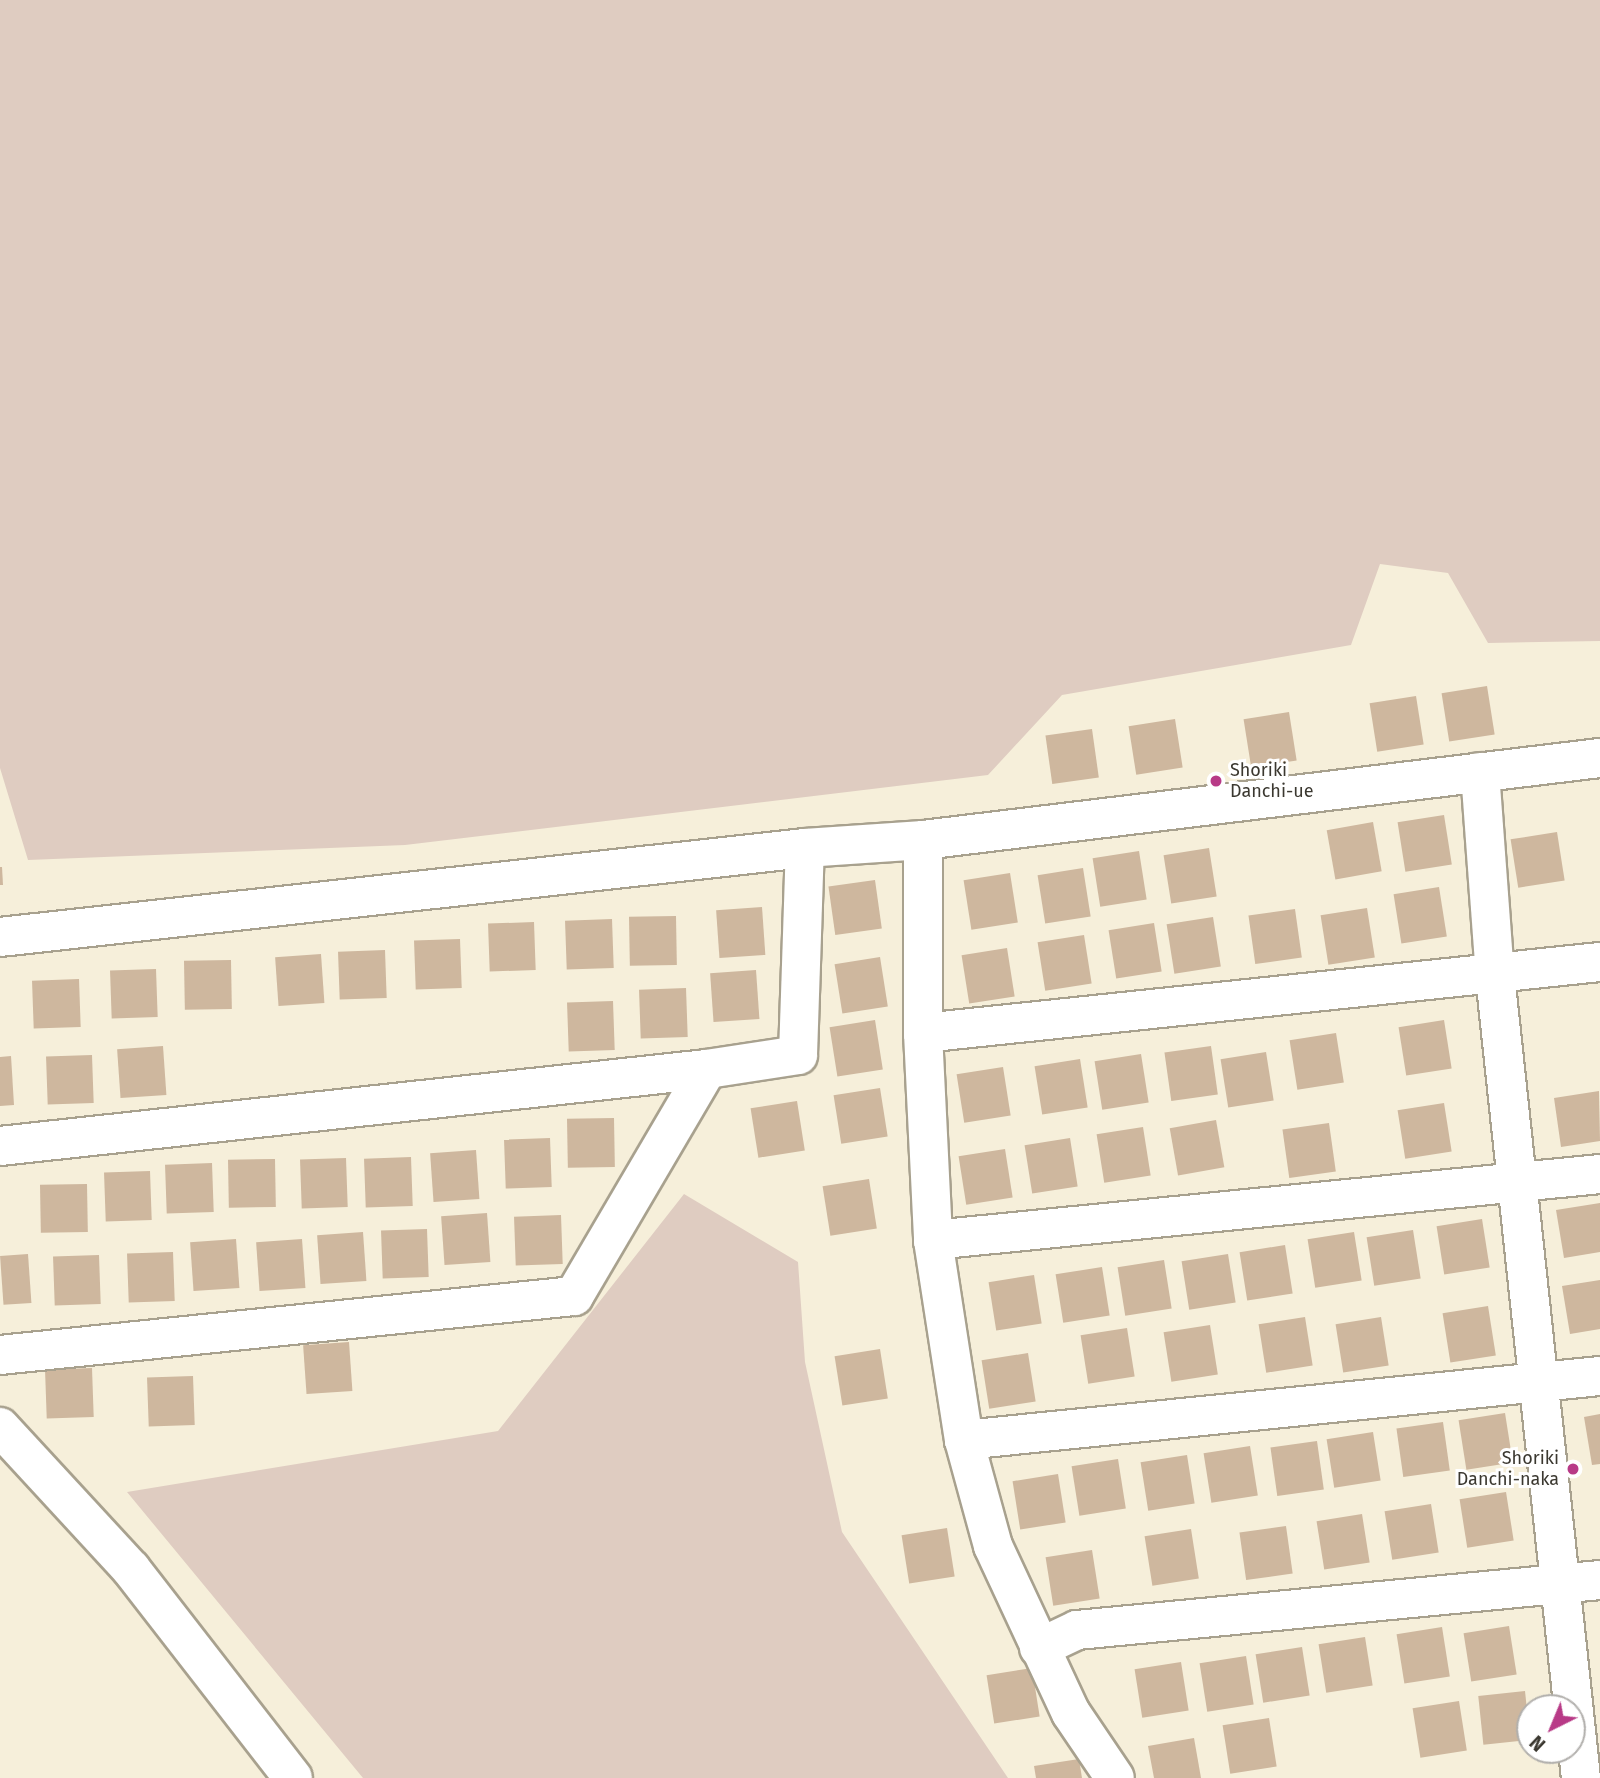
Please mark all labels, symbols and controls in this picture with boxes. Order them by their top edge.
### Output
place label: Shoriki Danchi-ue [1230,760,1314,802]
marker: Shoriki Danchi-ue [1208,773,1224,789]
place label: Shoriki Danchi-naka [1457,1448,1559,1490]
marker: Shoriki Danchi-naka [1565,1461,1581,1477]
north arrow [1516,1694,1586,1764]
text: N [1525,1731,1550,1756]

